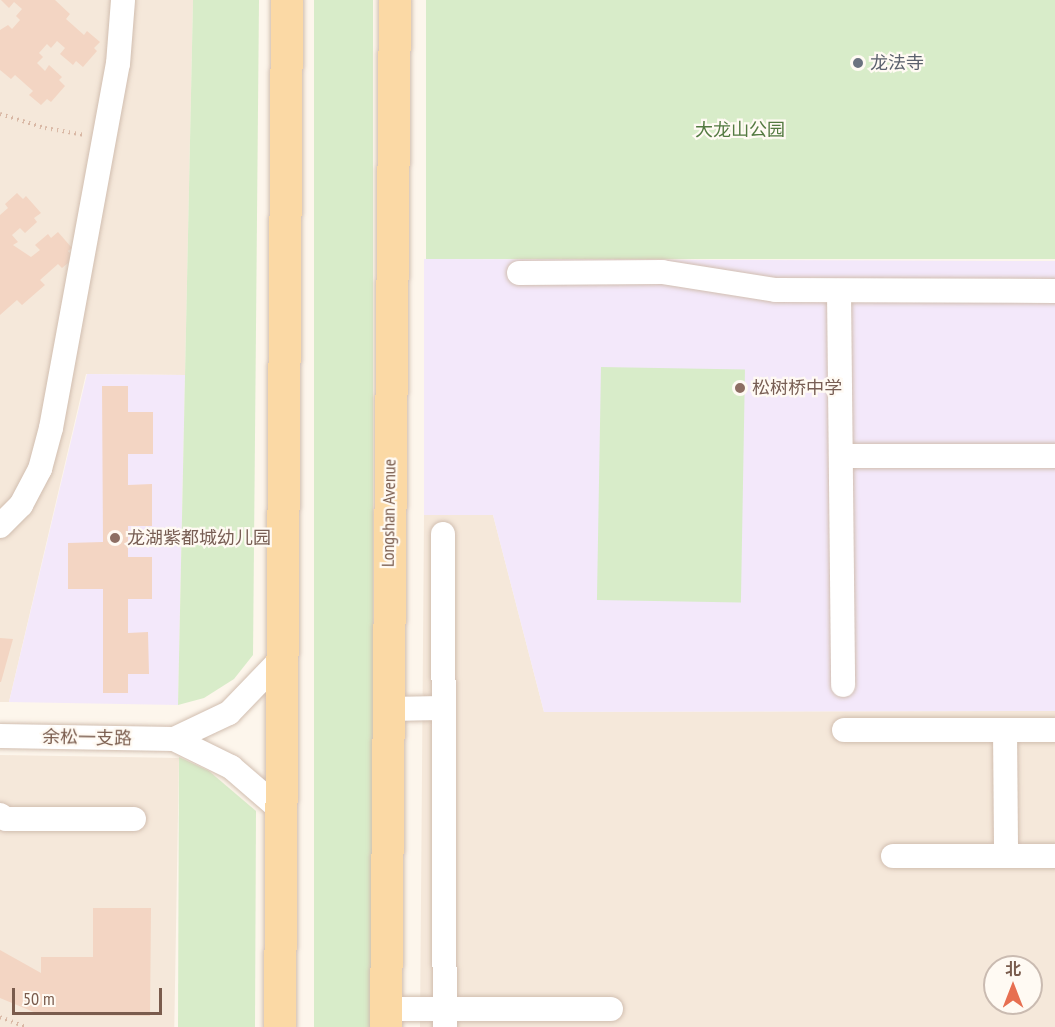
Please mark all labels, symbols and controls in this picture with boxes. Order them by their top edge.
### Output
place label: 龙法寺 [870,52,924,74]
marker: 龙法寺 [851,56,865,70]
park label: 大龙山公园 [695,119,785,141]
place label: 松树桥中学 [752,377,842,399]
marker: 松树桥中学 [733,381,747,395]
street label: Longshan Avenue [377,459,401,567]
place label: 龙湖紫都城幼儿园 [127,527,271,549]
marker: 龙湖紫都城幼儿园 [108,531,122,545]
street label: 余松一支路 [42,726,132,750]
north arrow [983,955,1043,1015]
text: 北 [1005,959,1021,979]
scale bar [15,976,165,1014]
text: 50 m [23,987,55,1010]

